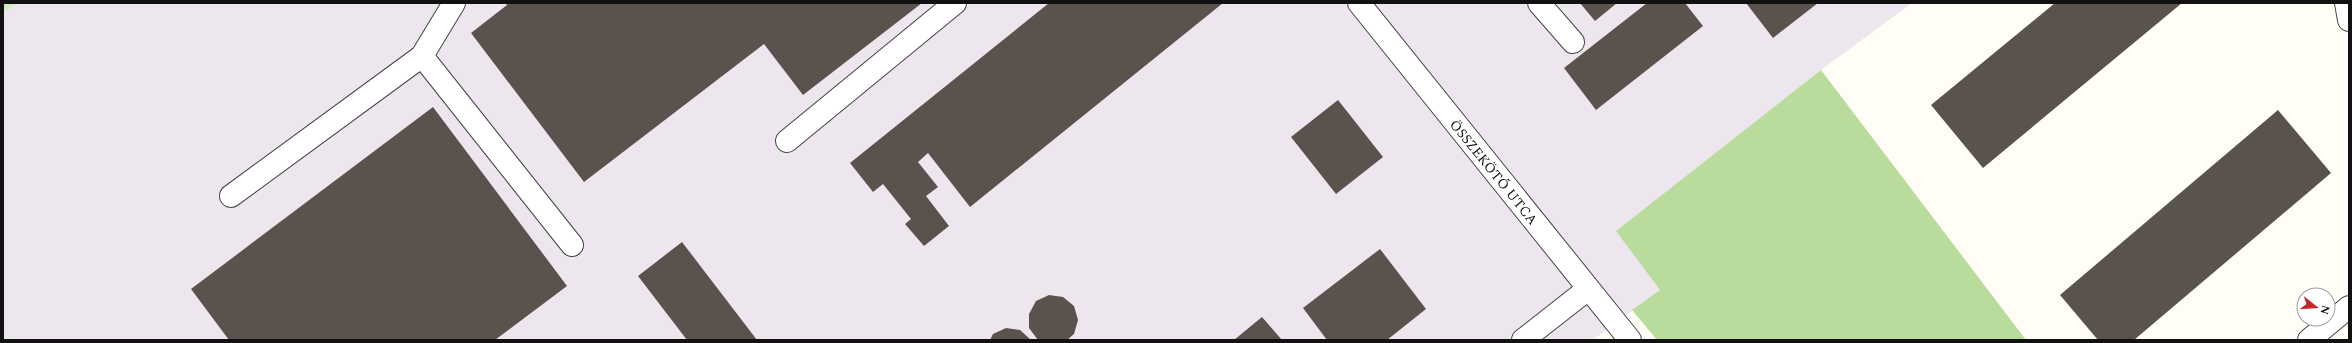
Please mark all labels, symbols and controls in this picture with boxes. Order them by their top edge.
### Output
street label: ÖSSZEKÖTŐ UTCA [1444,115,1543,230]
north arrow [2296,287,2336,327]
text: N [2316,303,2335,317]

